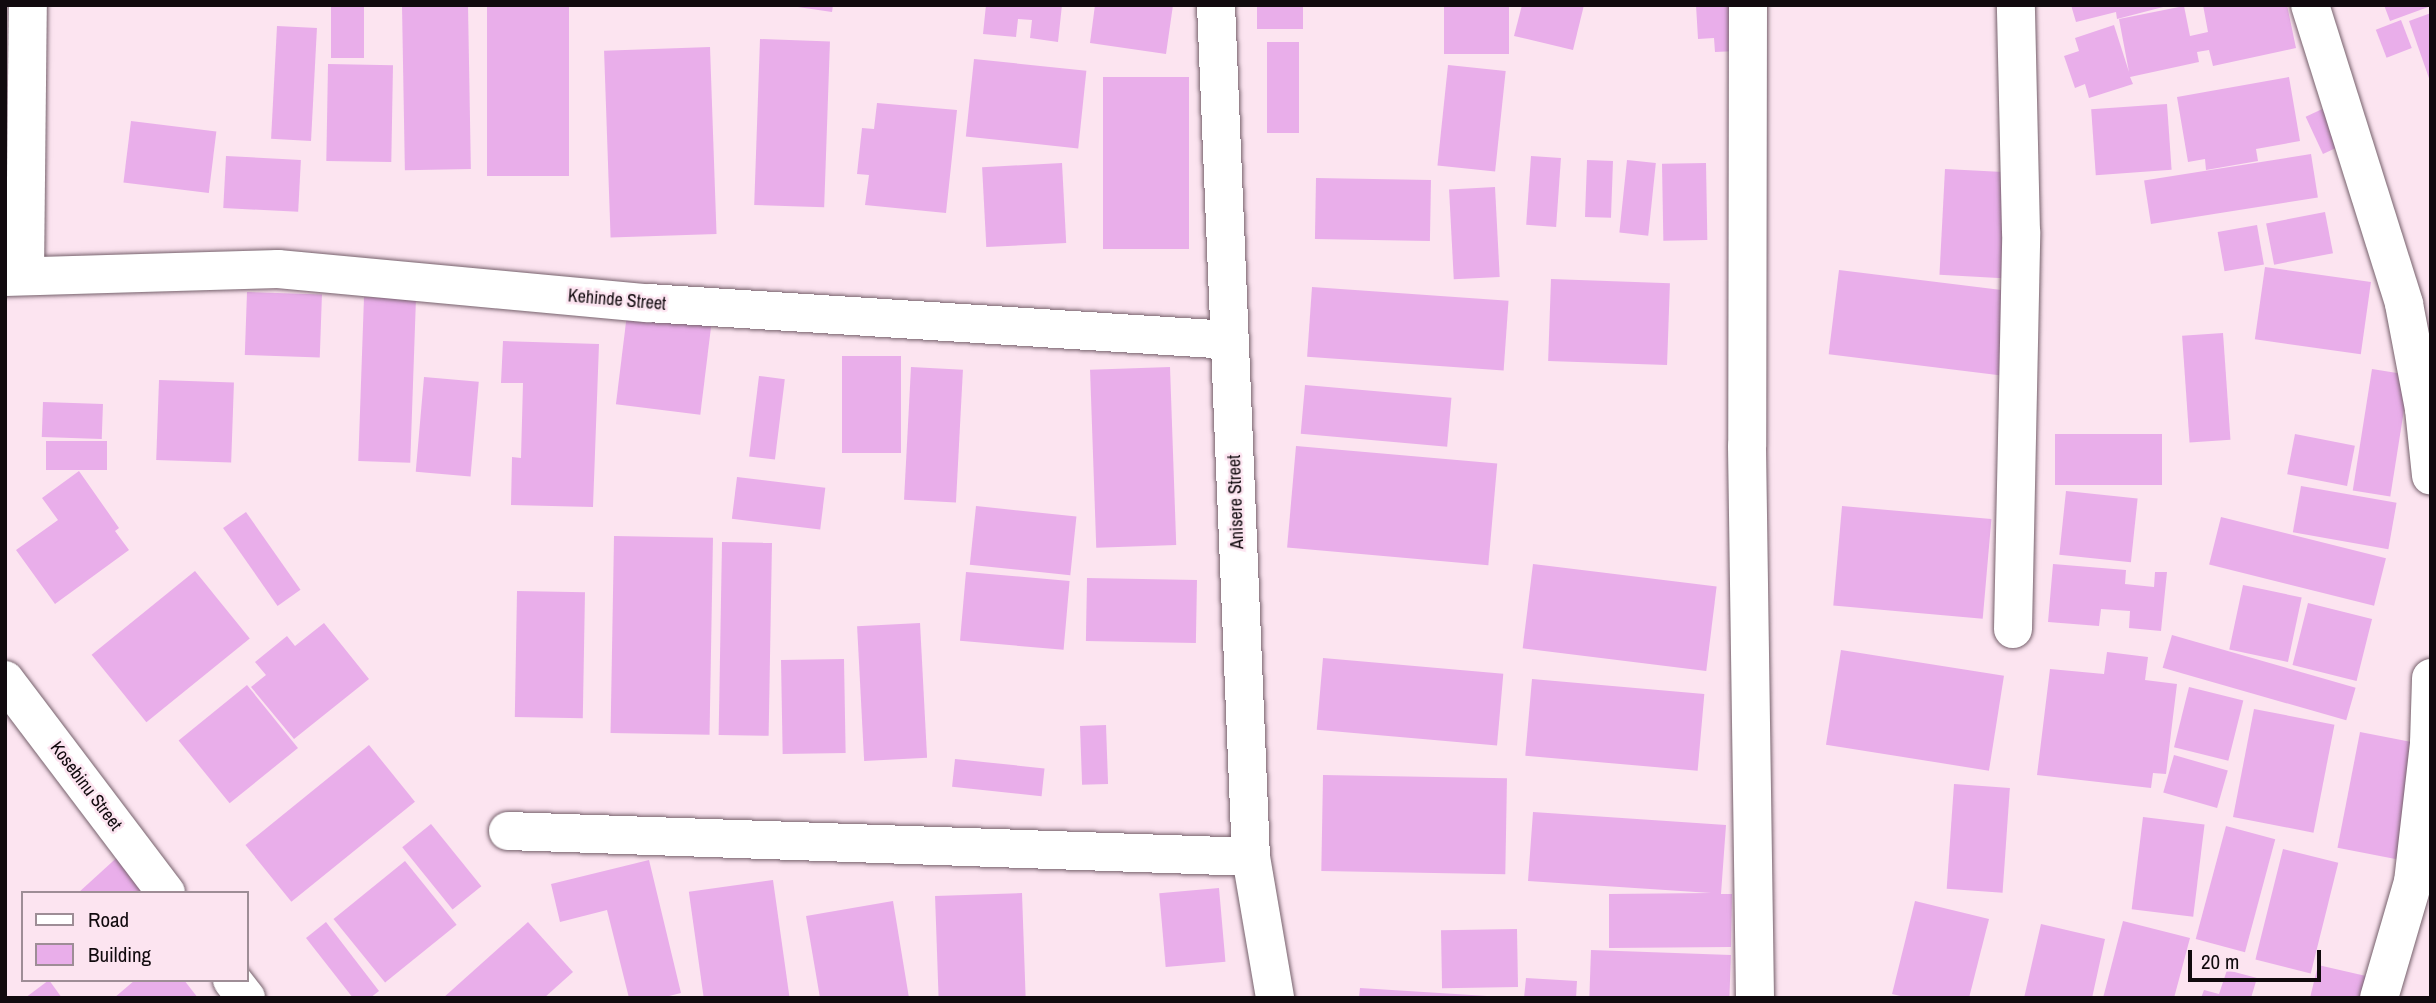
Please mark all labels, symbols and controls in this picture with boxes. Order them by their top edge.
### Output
street label: Kehinde Street [567,285,667,315]
street label: Anisere Street [1224,454,1248,550]
street label: Kosebinu Street [46,737,126,835]
legend [21,891,248,982]
text: Road [88,905,129,934]
scale bar [2191,936,2324,980]
text: Building [88,940,151,969]
text: 20 m [2201,947,2239,976]

